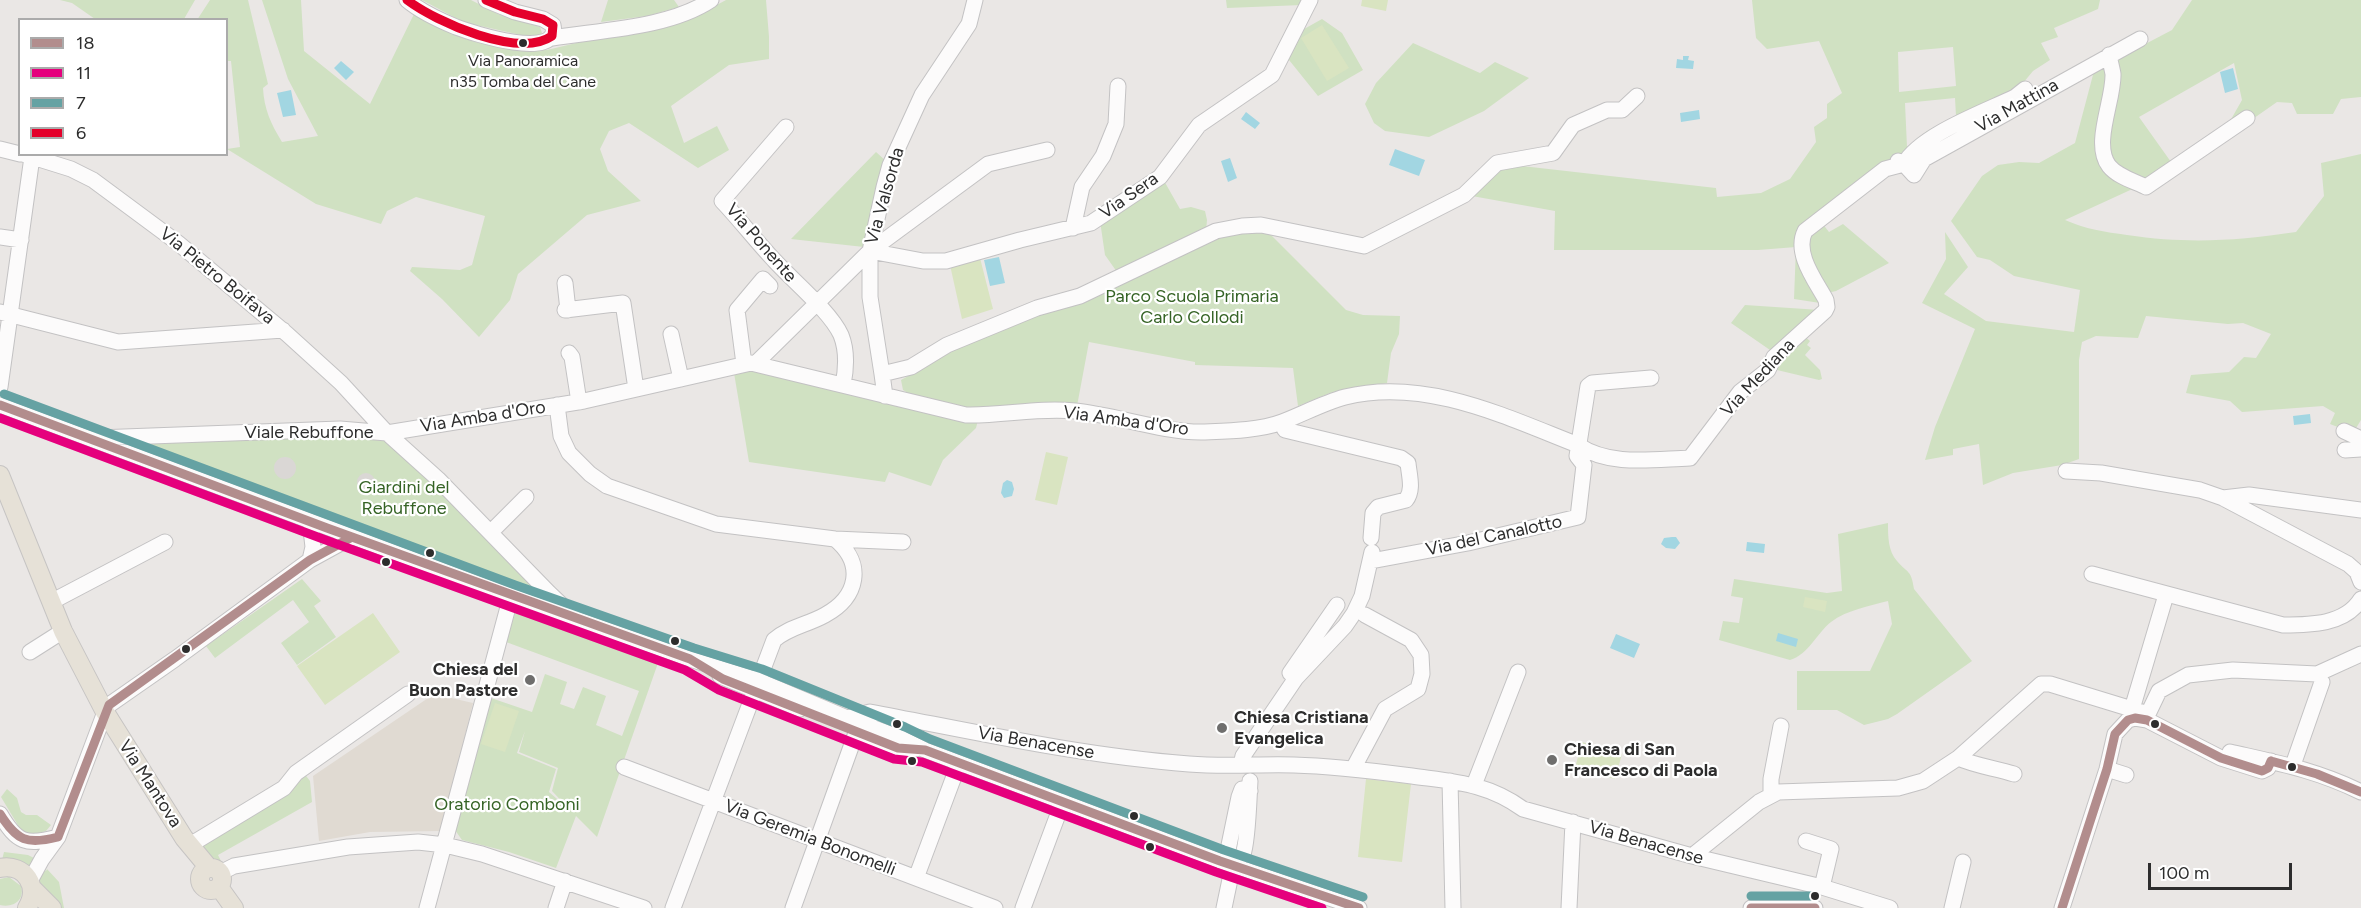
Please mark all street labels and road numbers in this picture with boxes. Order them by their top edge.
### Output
street label: Via Mattina [1972,74,2062,138]
street label: Via Valsorda [861,145,909,247]
street label: Via Sera [1096,168,1162,224]
street label: Via Ponente [721,199,801,287]
street label: Via Pietro Boifava [155,223,279,329]
street label: Via Mediana [1717,335,1799,421]
street label: Via Amba d'Oro [419,396,547,438]
street label: Via Amba d'Oro [1062,401,1190,441]
street label: Viale Rebuffone [244,422,374,444]
street label: Via del Canalotto [1424,511,1564,561]
street label: Via Benacense [976,722,1096,764]
street label: Via Mantova [114,736,186,832]
street label: Via Geremia Bonomelli [721,795,899,881]
street label: Via Benacense [1586,816,1706,870]

